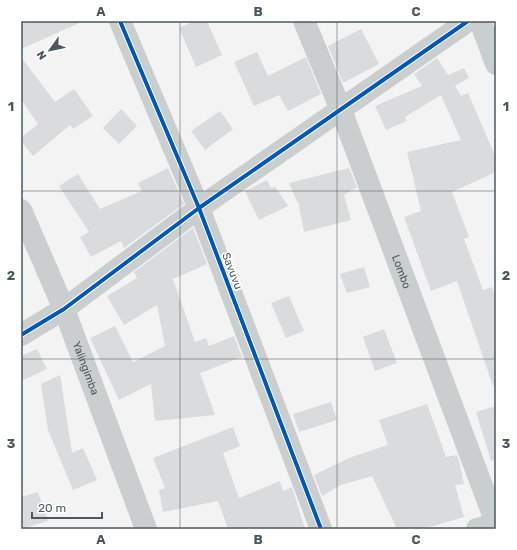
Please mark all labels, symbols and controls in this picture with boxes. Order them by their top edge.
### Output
text: A [96,4,106,19]
text: B [253,4,263,19]
text: C [411,4,421,19]
north arrow [30,30,70,70]
text: N [34,48,50,62]
text: 1 [8,99,14,114]
text: 1 [503,99,509,114]
street label: Savuvu [219,251,245,291]
street label: Lombo [389,253,414,290]
text: 2 [7,268,15,283]
text: 2 [502,268,510,283]
street label: Yalingimba [70,340,102,397]
text: 3 [7,436,16,451]
text: 3 [502,436,511,451]
scale bar [32,494,102,520]
text: 20 m [38,501,66,515]
text: A [96,532,106,547]
text: B [253,532,263,547]
text: C [411,532,421,547]

